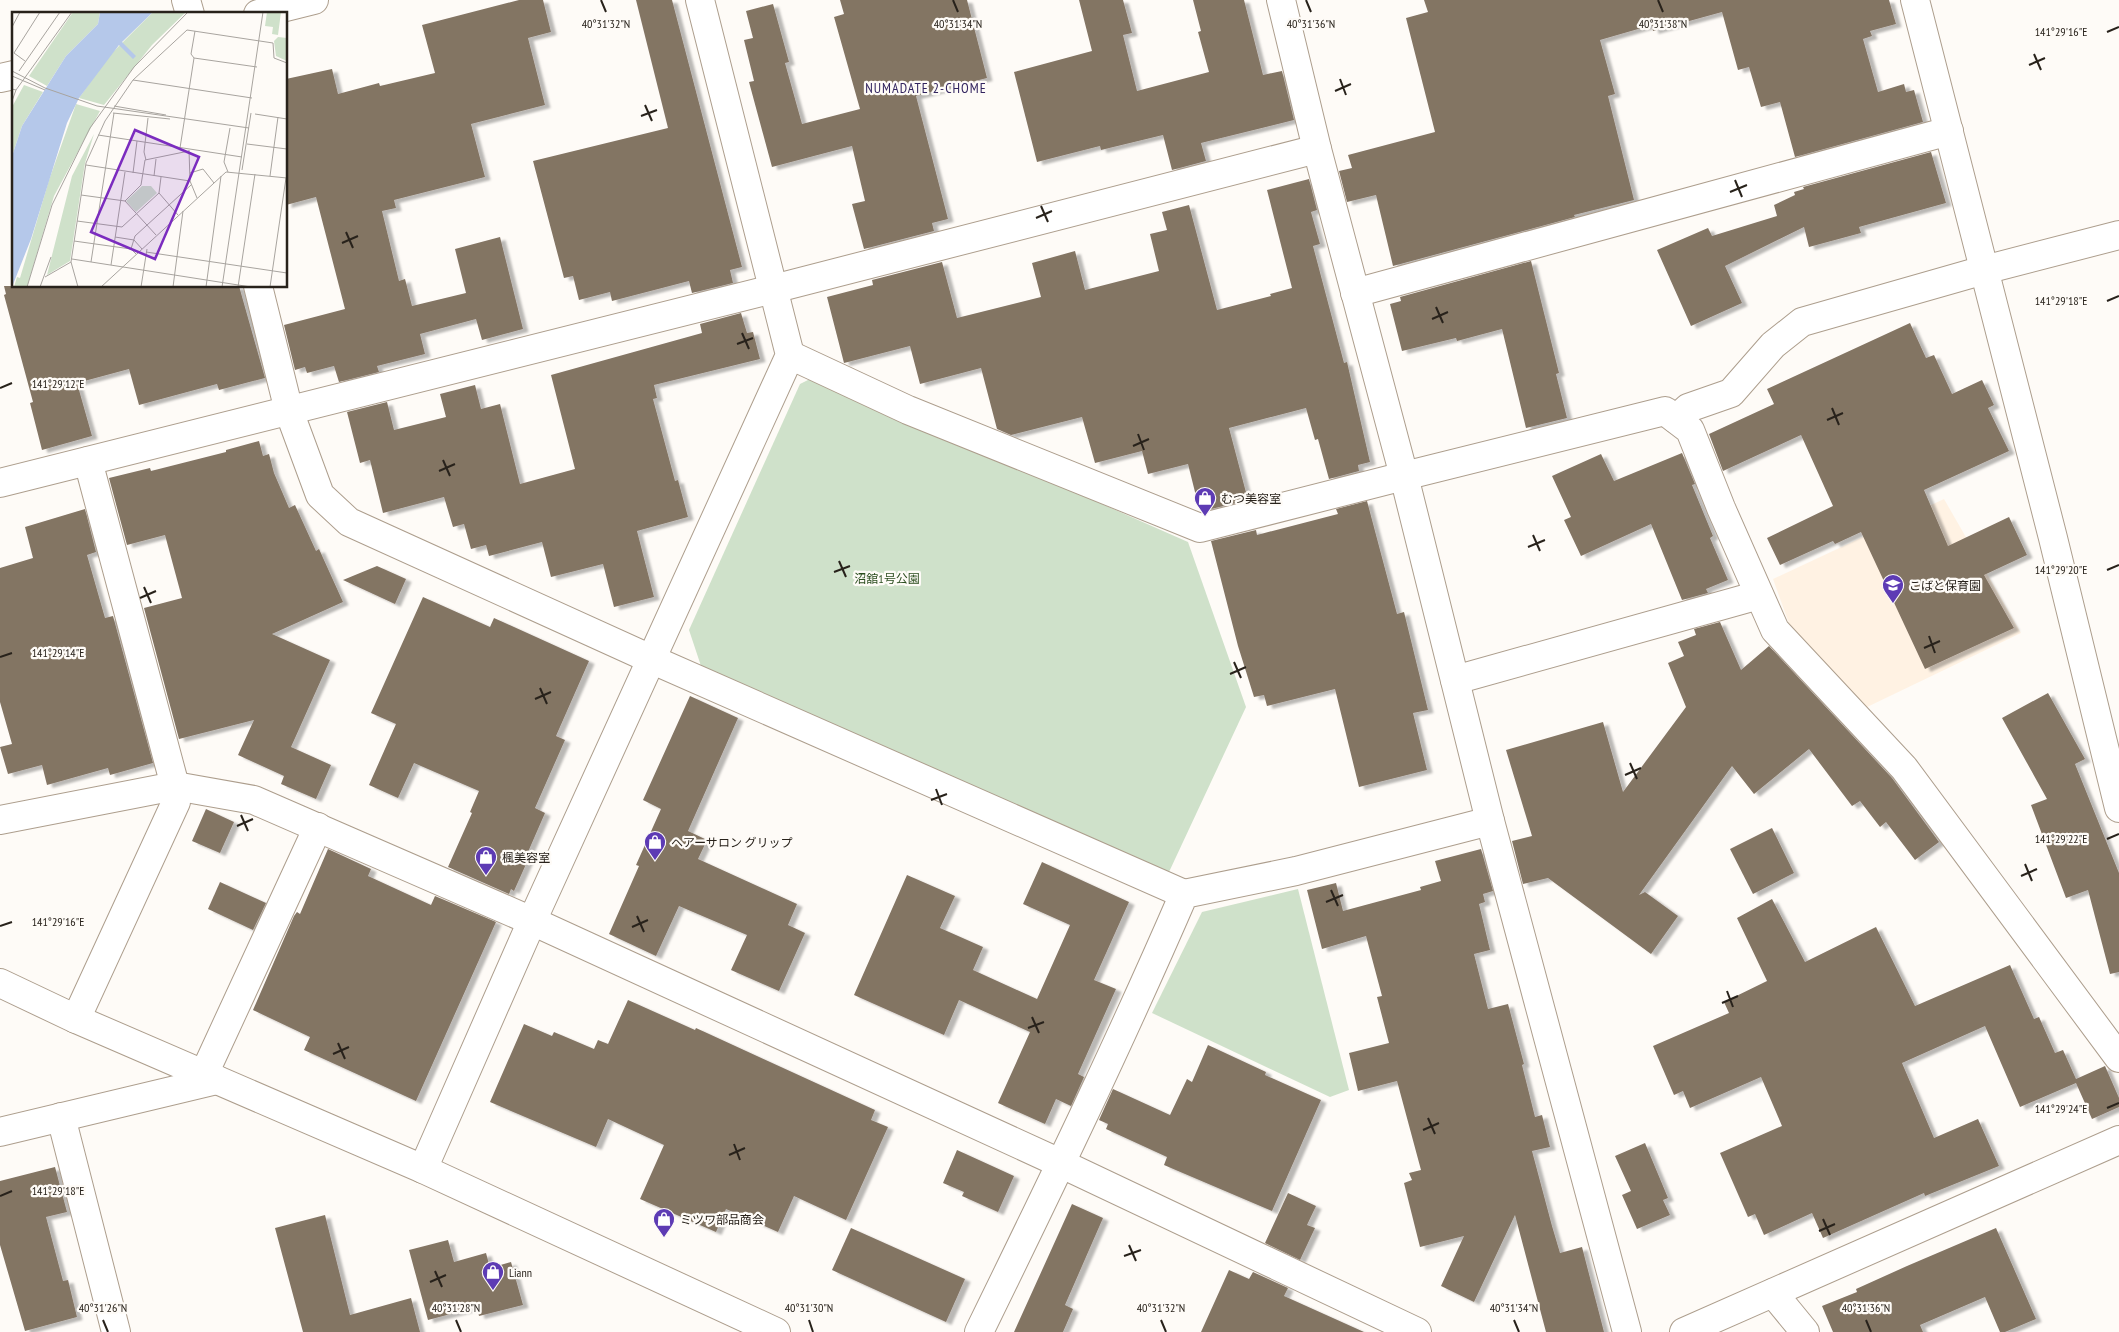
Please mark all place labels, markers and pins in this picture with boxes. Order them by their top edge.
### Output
shop icon: むつ美容室 [1193,486,1217,517]
place label: むつ美容室 [1221,491,1281,506]
school or university icon: こばと保育園 [1881,573,1905,604]
place label: こばと保育園 [1909,578,1981,593]
shop icon: ヘアーサロン グリップ [643,830,667,861]
place label: ヘアーサロン グリップ [671,835,793,850]
shop icon: 楓美容室 [474,845,498,876]
place label: 楓美容室 [502,850,550,865]
shop icon: ミツワ部品商会 [652,1207,676,1238]
place label: ミツワ部品商会 [680,1212,764,1227]
shop icon: Liann [481,1260,505,1291]
place label: Liann [509,1265,532,1280]

